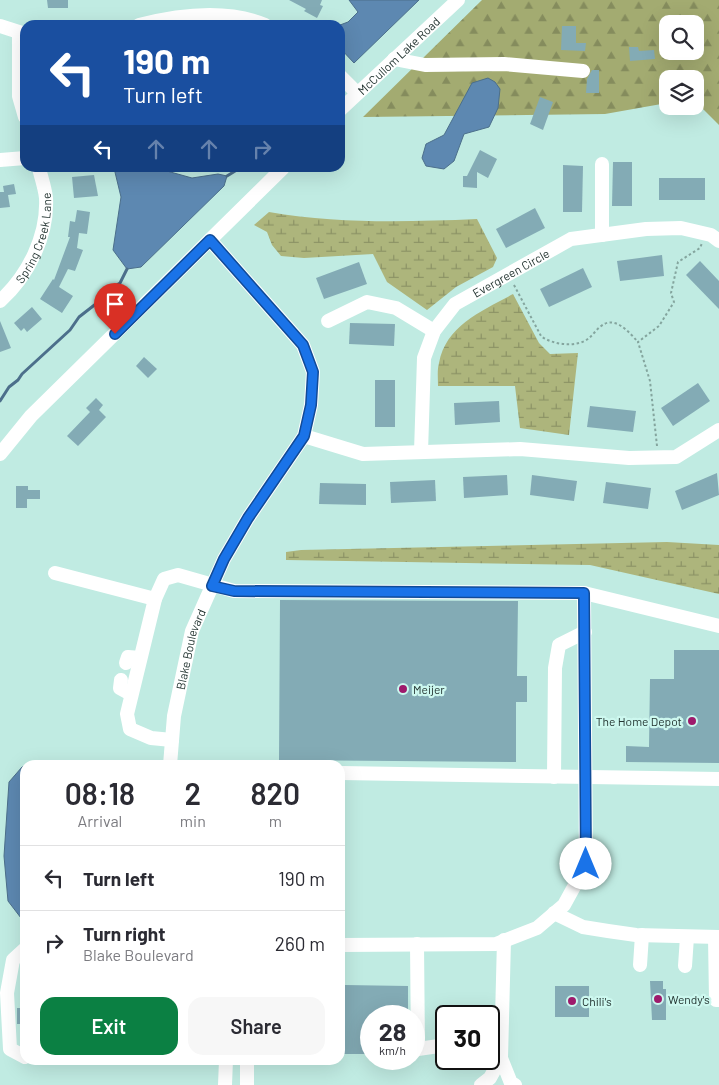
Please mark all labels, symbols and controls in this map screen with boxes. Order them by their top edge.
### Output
street label: McCullom Lake Road [355,14,442,97]
map controls [659,15,704,115]
button: search [659,15,704,60]
text: 190 m [123,39,210,81]
icon: left [40,40,105,105]
button: layers [659,70,704,115]
text: Turn left [123,81,203,107]
icon: left [89,135,117,163]
icon: ahead [142,135,170,163]
icon: ahead [195,135,223,163]
icon: right [248,135,276,163]
street label: Spring Creek Lane [12,192,53,286]
street label: Evergreen Circle [470,246,552,300]
pin [94,283,136,334]
icon: arrive [101,290,129,318]
street label: Blake Boulevard [173,607,208,691]
place label: Meijer [413,682,445,696]
marker: Meijer [397,683,409,695]
place label: The Home Depot [596,714,682,728]
marker: The Home Depot [686,715,698,727]
text: 08:18 [65,775,135,811]
text: 2 [185,775,201,811]
text: 820 [251,775,300,811]
text: Arrival [78,811,122,830]
text: min [180,811,206,830]
text: m [269,811,282,830]
position arrow [559,837,611,889]
icon: left [40,864,68,892]
text: Turn left [83,867,154,890]
text: 190 m [278,867,325,890]
text: Turn right [83,922,165,945]
icon: right [40,929,68,957]
text: 260 m [275,932,325,955]
text: Blake Boulevard [83,945,194,964]
place label: Wendy's [668,992,710,1006]
marker: Wendy's [652,993,664,1005]
place label: Chili's [582,994,612,1008]
marker: Chili's [566,995,578,1007]
button: Exit [40,997,178,1055]
button: Share [188,997,325,1055]
speed limit sign: 30 [435,1005,500,1070]
text: 28 [379,1016,406,1046]
text: km/h [379,1043,406,1057]

